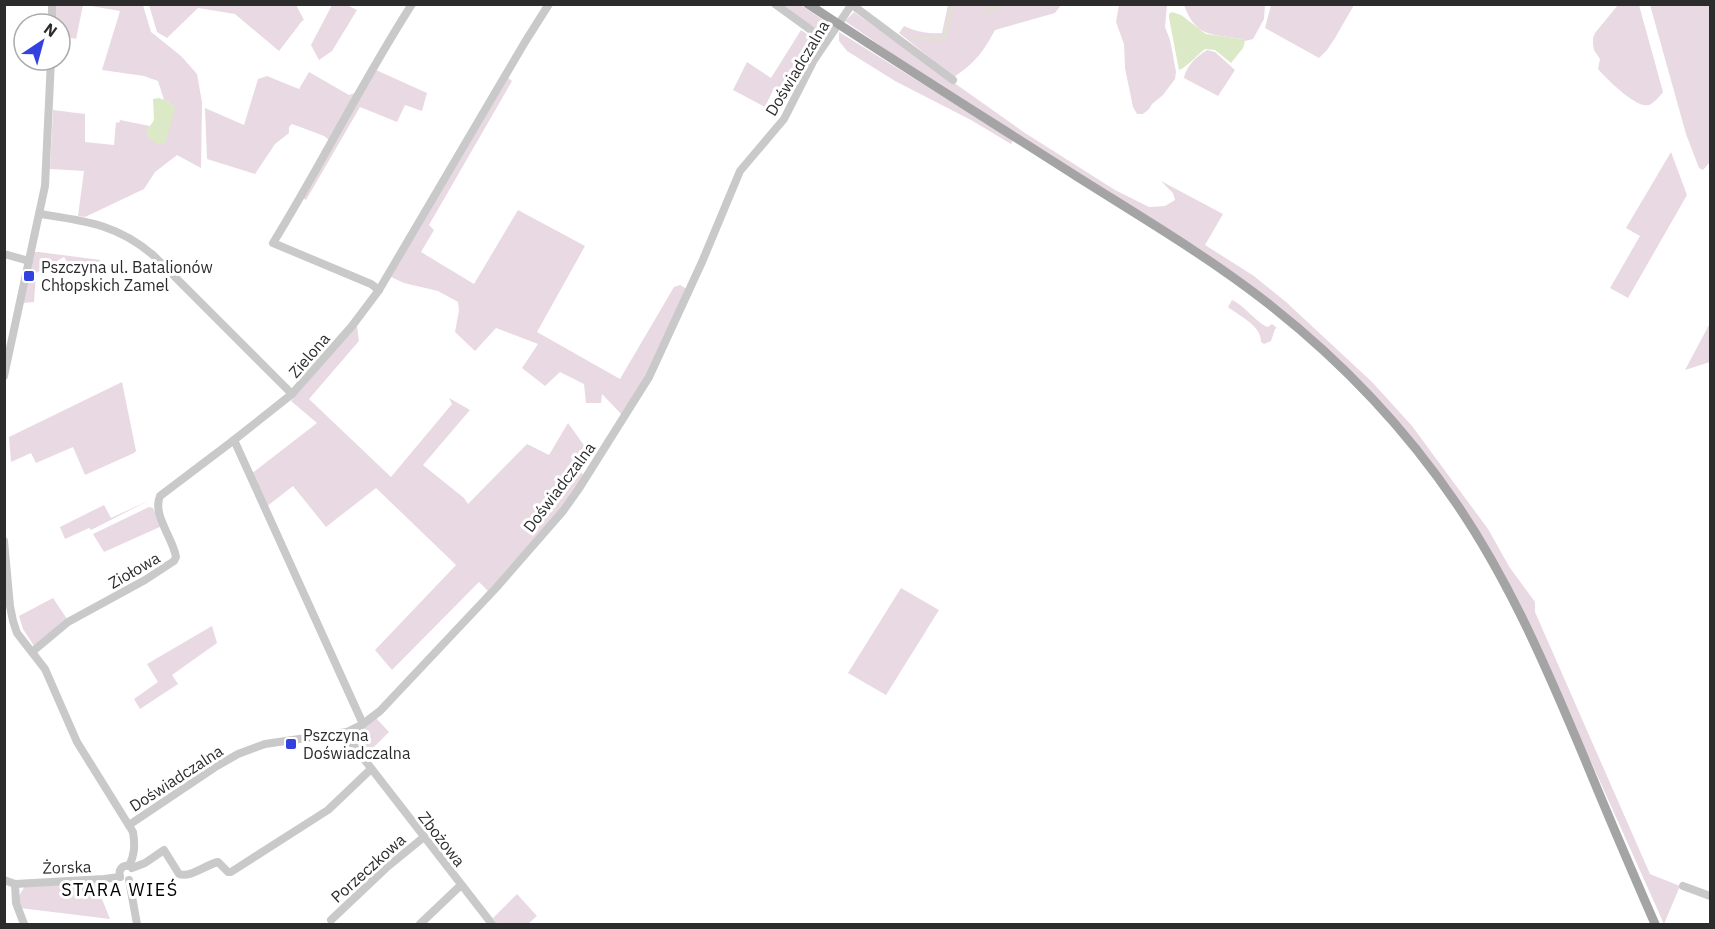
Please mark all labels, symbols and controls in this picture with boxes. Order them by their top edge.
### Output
north arrow [12,12,72,72]
street label: Doświadczalna [761,16,833,119]
text: N [40,18,61,41]
place label: Pszczyna ul. Batalionów Chłopskich Zamel [41,257,213,295]
marker: Pszczyna ul. Batalionów Chłopskich Zamel [22,269,36,283]
street label: Zielona [284,328,334,382]
street label: Doświadczalna [519,438,600,536]
street label: Ziołowa [105,547,164,593]
place label: Pszczyna Doświadczalna [303,725,411,763]
marker: Pszczyna Doświadczalna [284,737,298,751]
street label: Doświadczalna [125,740,227,816]
street label: Zbożowa [414,808,470,871]
street label: Porzeczkowa [327,829,410,907]
street label: Żorska [42,856,92,878]
district label: STARA WIEŚ [61,878,179,901]

